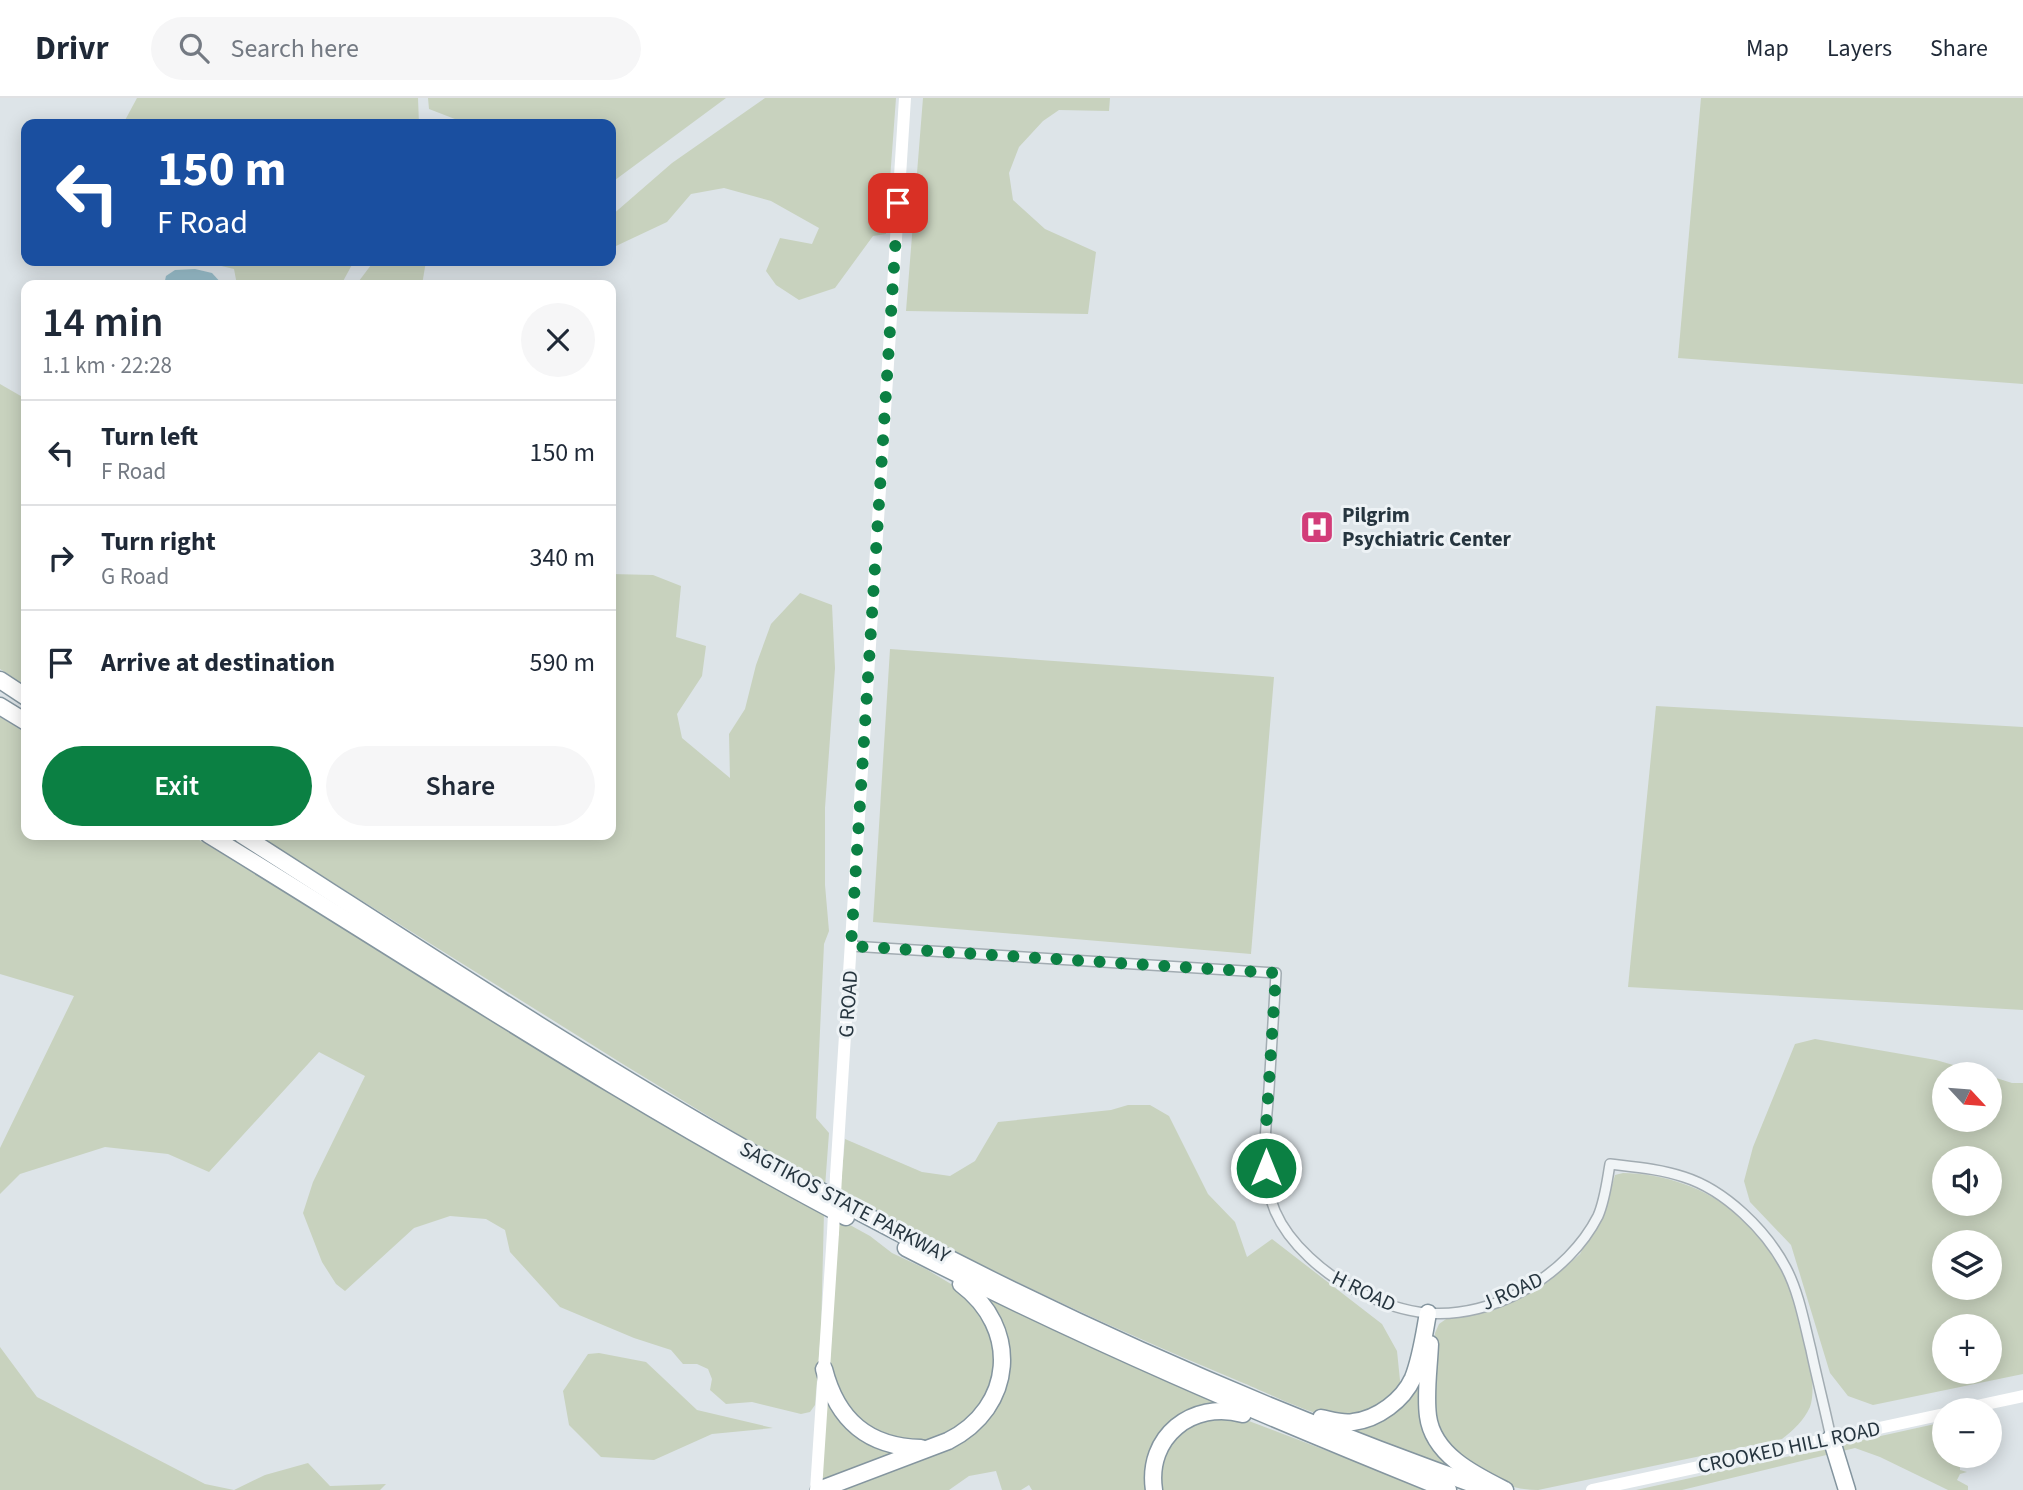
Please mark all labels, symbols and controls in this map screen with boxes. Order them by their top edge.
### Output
search box [151,17,641,80]
text: Drivr [35,25,109,72]
icon: search [175,29,213,67]
text: Search here [231,30,359,67]
text: Map [1746,31,1789,66]
text: Layers [1827,31,1892,66]
text: Share [1930,31,1988,66]
text: 150 m [157,135,286,205]
icon: left [42,147,133,238]
pin [868,173,928,233]
icon: arrive [879,184,917,222]
text: F Road [157,200,248,246]
text: 14 min [42,293,163,353]
button: close [521,303,595,377]
text: 1.1 km · 22:28 [42,349,172,382]
text: Turn left [101,418,198,455]
icon: left [42,434,80,472]
text: 150 m [529,434,595,471]
text: F Road [101,455,166,488]
place label: Pilgrim Psychiatric Center [1342,500,1512,554]
hospital icon: Pilgrim Psychiatric Center [1298,508,1336,546]
text: Turn right [101,523,216,560]
icon: right [42,539,80,577]
text: 340 m [529,539,595,576]
text: G Road [101,560,169,593]
icon: arrive [42,644,80,682]
text: Arrive at destination [101,644,335,681]
text: 590 m [529,644,595,681]
button: Exit [42,746,312,826]
button: Share [326,746,595,826]
street label: G ROAD [831,969,865,1039]
north arrow [1932,1062,2002,1132]
map controls [1932,1062,2002,1468]
position arrow [1229,1131,1303,1205]
street label: SAGTIKOS STATE PARKWAY [734,1134,957,1271]
button: sound [1932,1146,2002,1216]
button: layers [1932,1230,2002,1300]
street label: H ROAD [1327,1263,1401,1319]
street label: J ROAD [1477,1264,1547,1318]
button: + [1932,1314,2002,1384]
button: − [1932,1398,2002,1468]
street label: CROOKED HILL ROAD [1695,1413,1883,1481]

